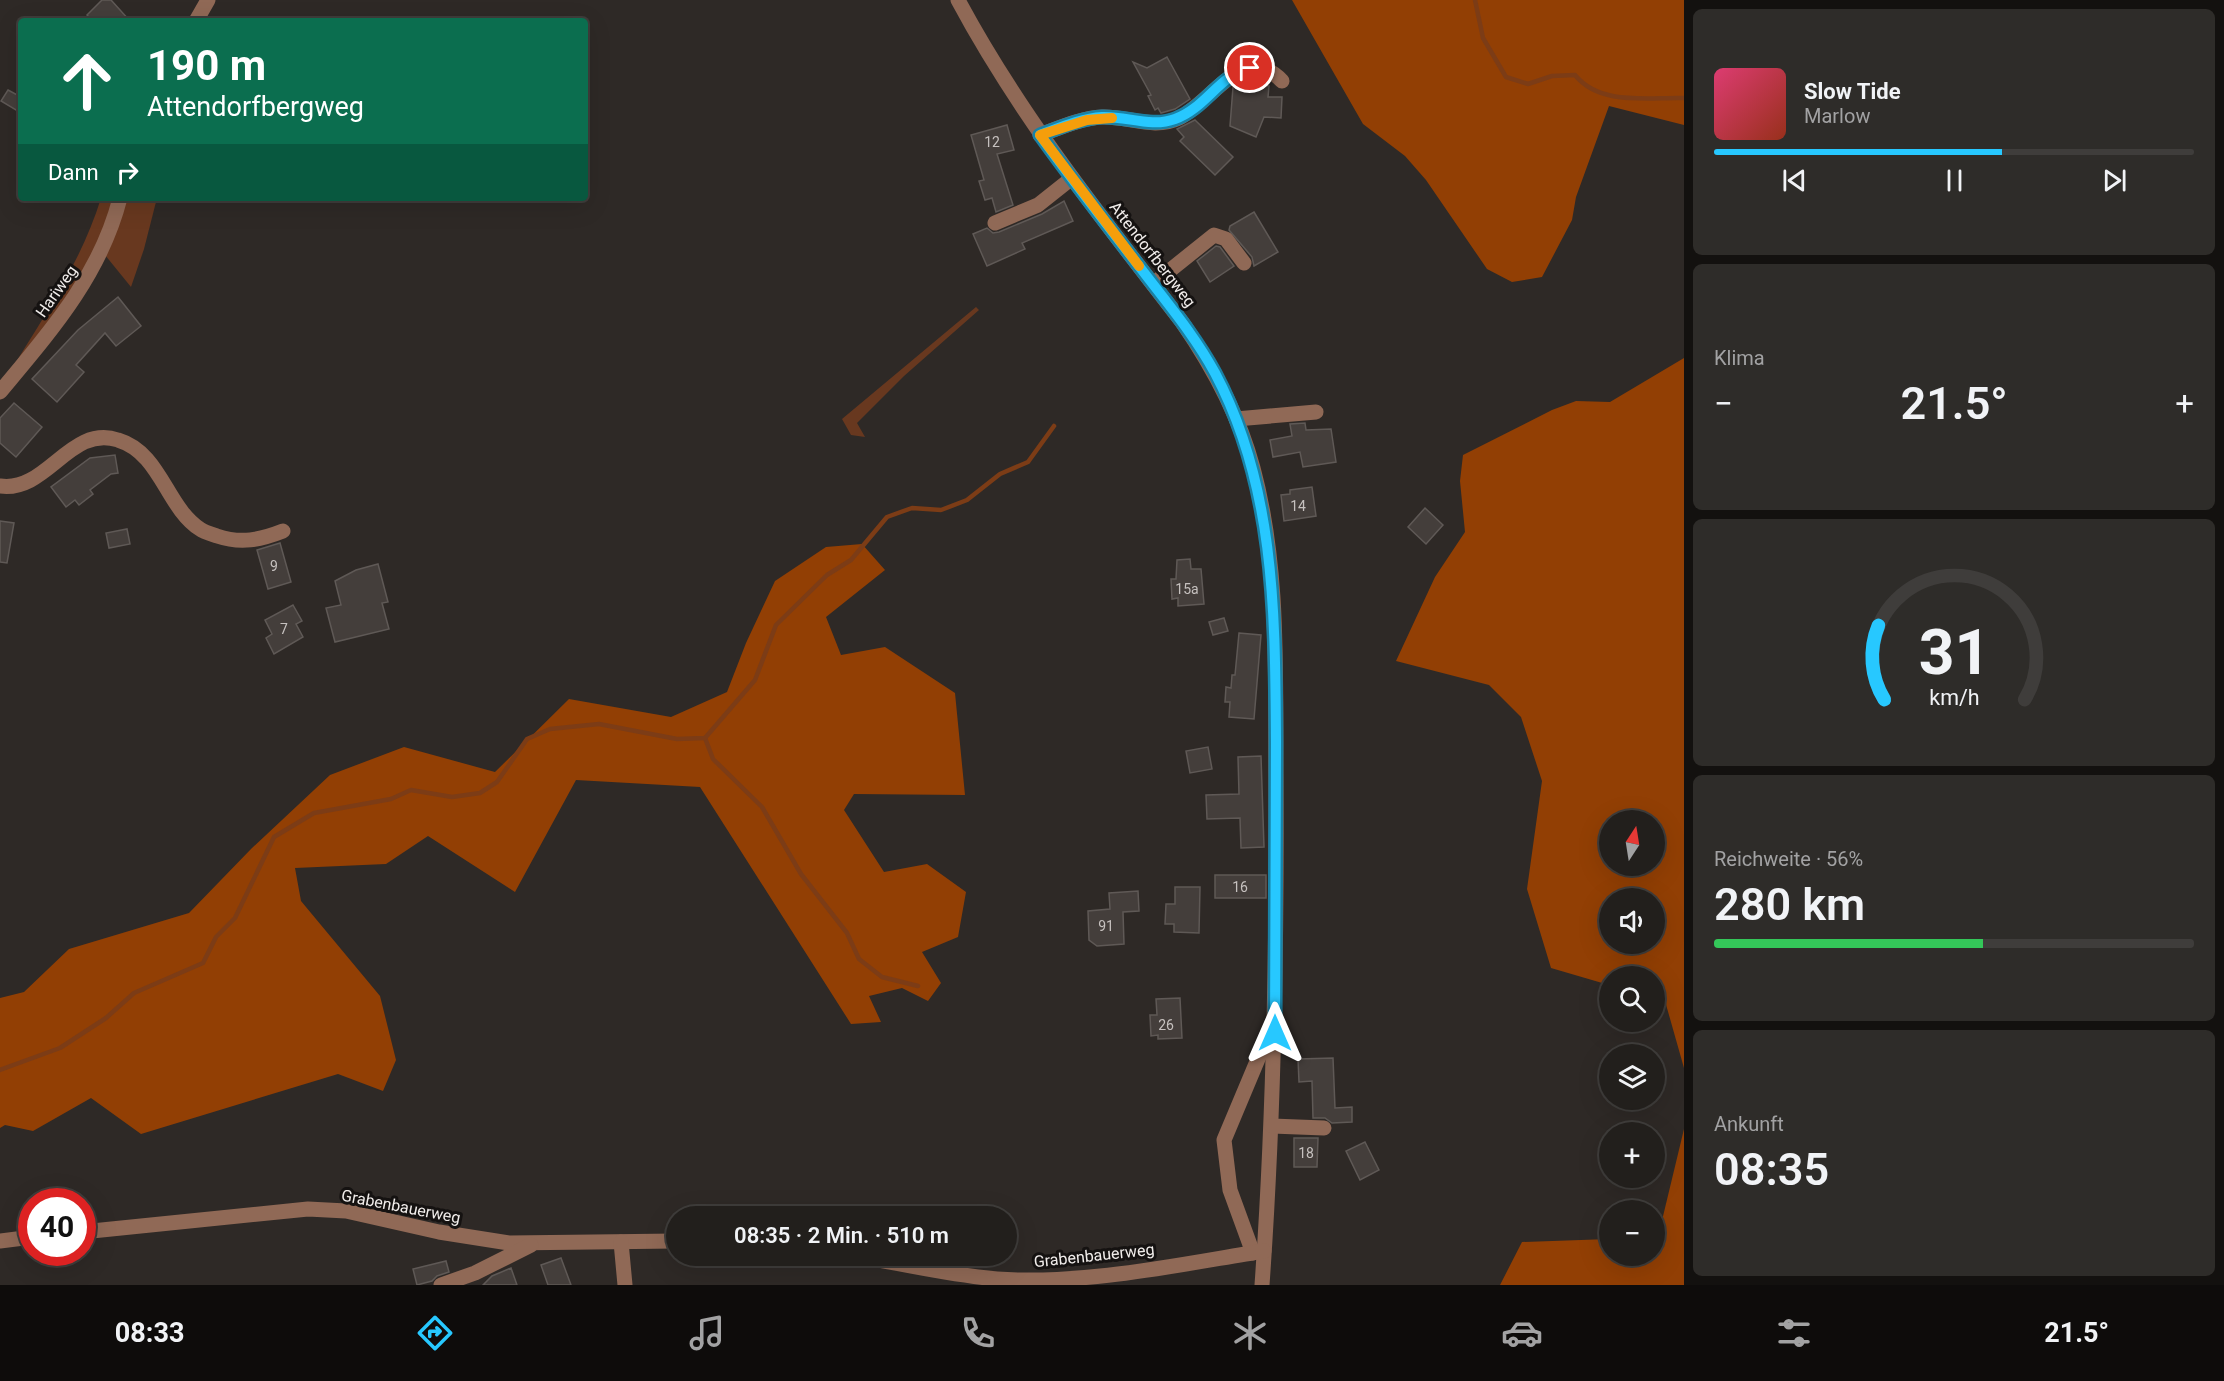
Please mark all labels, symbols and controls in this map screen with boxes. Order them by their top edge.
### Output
text: 190 m [147,41,266,90]
icon: ahead [48,42,126,120]
pin [1224,42,1275,93]
icon: arrive [1233,51,1266,84]
text: Slow Tide [1804,79,1901,104]
text: Attendorfbergweg [147,91,364,123]
text: Marlow [1804,104,1870,128]
house number: 12 [984,134,1000,150]
icon: right [111,156,144,189]
text: Dann [48,160,99,185]
icon: previous [1778,164,1811,197]
icon: pause [1938,164,1971,197]
icon: next [2098,164,2131,197]
street label: Attendorfbergweg [1106,198,1200,311]
street label: Hariweg [32,262,81,321]
text: Klima [1714,346,1765,370]
text: 21.5° [1900,377,2008,430]
text: − [1714,384,1733,423]
text: + [2175,384,2194,423]
house number: 14 [1290,498,1306,514]
house number: 9 [270,558,278,574]
house number: 15a [1175,581,1199,597]
text: 31 [1918,616,1990,689]
house number: 7 [280,621,288,637]
text: km/h [1929,685,1979,710]
north arrow [1599,810,1665,876]
map controls [1599,810,1665,1266]
text: Reichweite · 56% [1714,847,1863,871]
text: 280 km [1714,878,1865,931]
house number: 16 [1232,879,1248,895]
button: sound [1599,888,1665,954]
house number: 91 [1098,918,1114,934]
button: search [1599,966,1665,1032]
position arrow [1243,1001,1307,1065]
house number: 26 [1158,1017,1174,1033]
button: layers [1599,1044,1665,1110]
text: Ankunft [1714,1112,1784,1136]
button: + [1599,1122,1665,1188]
text: 08:35 [1714,1143,1829,1196]
house number: 18 [1298,1145,1314,1161]
street label: Grabenbauerweg [340,1186,462,1227]
speed limit sign: 40 [18,1188,96,1266]
button: − [1599,1200,1665,1266]
text: 08:35 · 2 Min. · 510 m [734,1223,949,1248]
street label: Grabenbauerweg [1033,1240,1155,1271]
icon: directions [414,1312,456,1354]
icon: music [686,1312,728,1354]
icon: phone [957,1312,999,1354]
icon: climate [1229,1312,1271,1354]
icon: car [1501,1312,1543,1354]
icon: filters [1773,1312,1815,1354]
text: 08:33 [115,1317,184,1349]
text: 21.5° [2044,1317,2109,1349]

